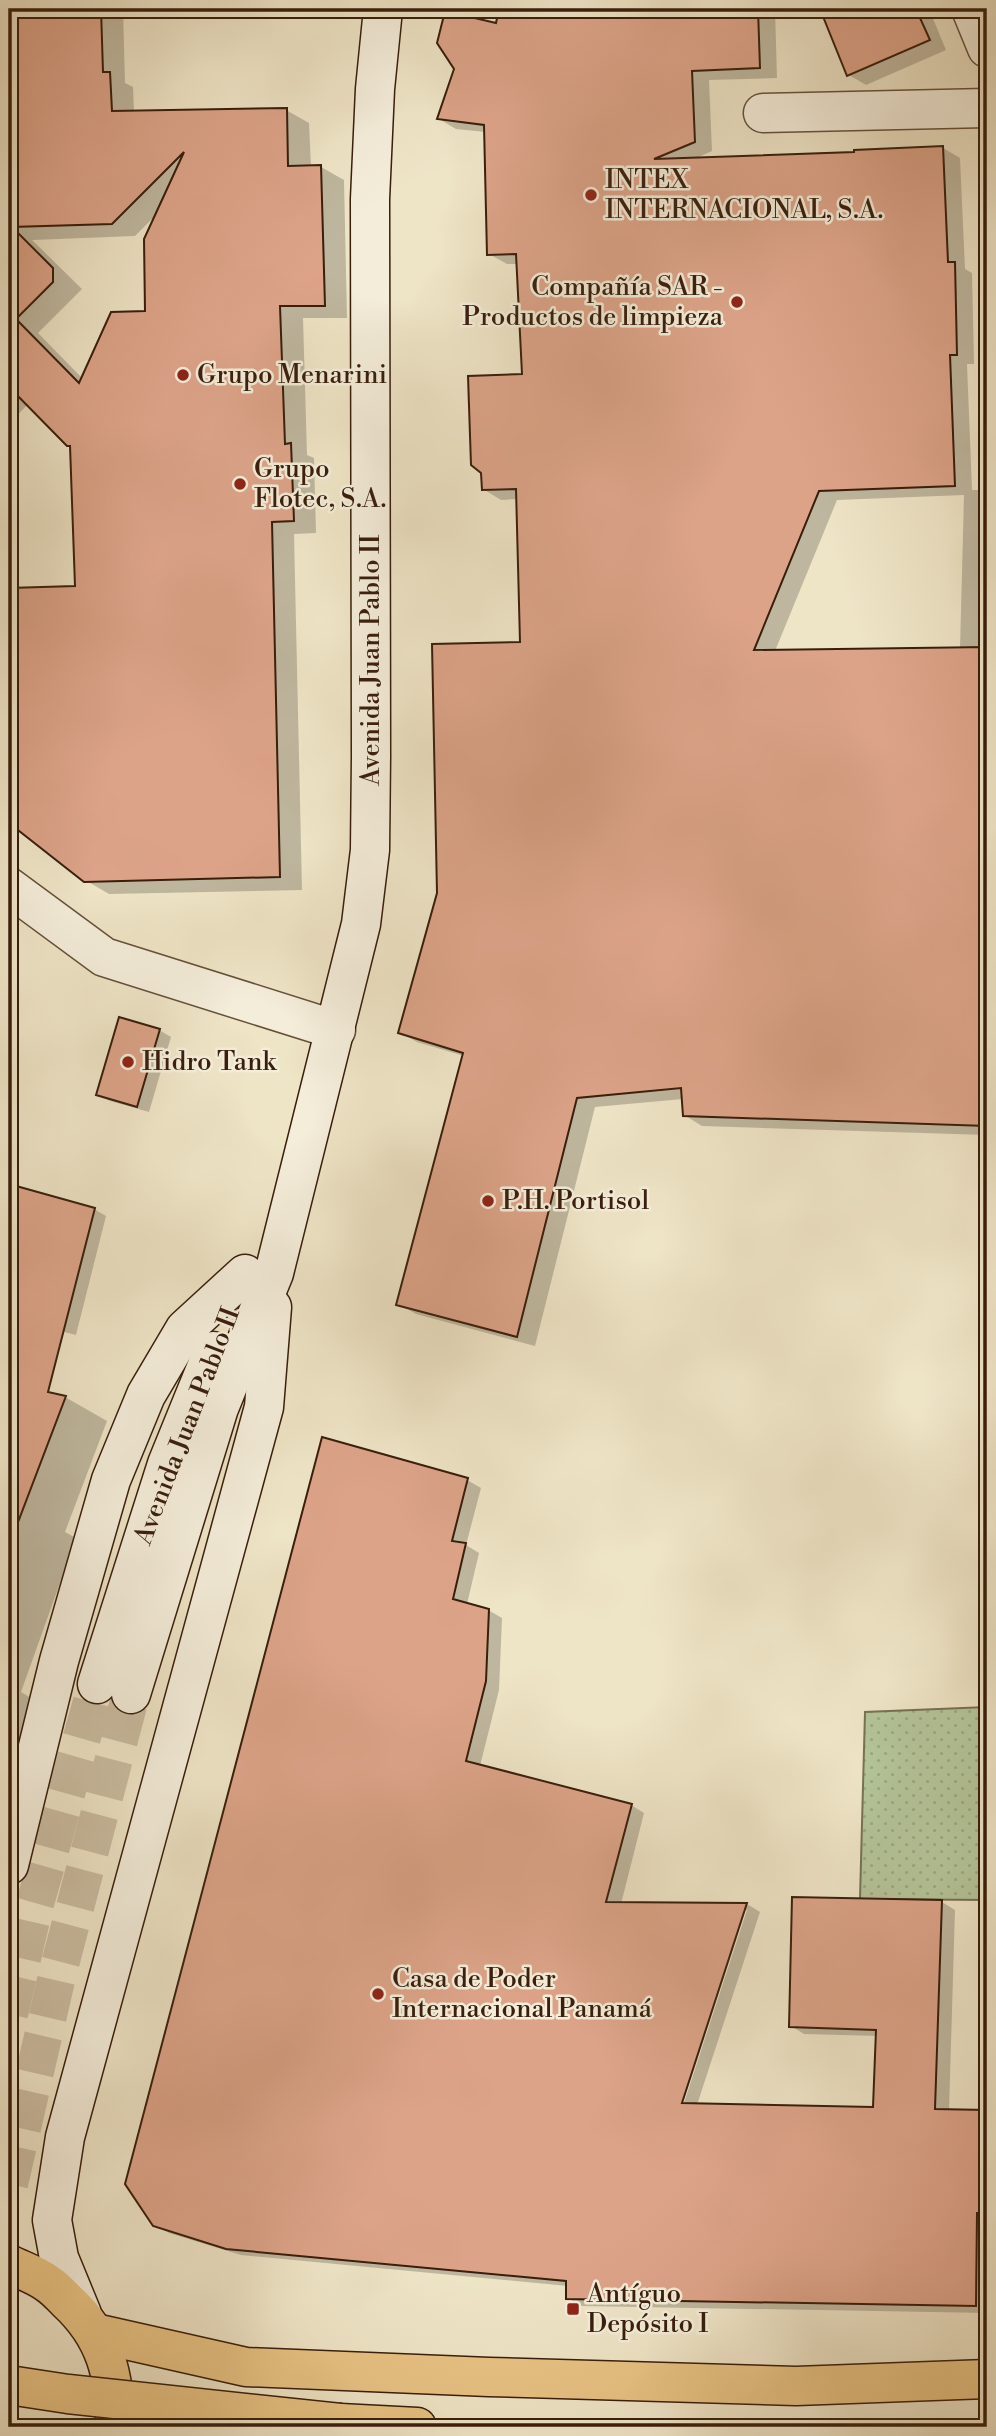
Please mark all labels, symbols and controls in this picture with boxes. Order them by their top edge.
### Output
place label: INTEX INTERNACIONAL, S.A. [605,164,883,226]
marker: INTEX INTERNACIONAL, S.A. [583,187,599,203]
place label: Compañía SAR - Productos de limpieza [462,271,724,333]
marker: Compañía SAR - Productos de limpieza [729,294,745,310]
place label: Grupo Menarini [197,359,387,391]
marker: Grupo Menarini [175,367,191,383]
place label: Grupo Flotec, S.A. [254,453,386,515]
marker: Grupo Flotec, S.A. [232,476,248,492]
street label: Avenida Juan Pablo II [355,534,387,787]
place label: Hidro Tank [142,1046,277,1078]
marker: Hidro Tank [120,1054,136,1070]
place label: P.H. Portisol [502,1185,649,1217]
marker: P.H. Portisol [480,1193,496,1209]
street label: Avenida Juan Pablo II [127,1303,247,1550]
place label: Casa de Poder Internacional Panamá [392,1963,653,2025]
marker: Casa de Poder Internacional Panamá [370,1986,386,2002]
place label: Antíguo Depósito I [586,2278,708,2340]
marker: Antíguo Depósito I [565,2301,581,2317]

